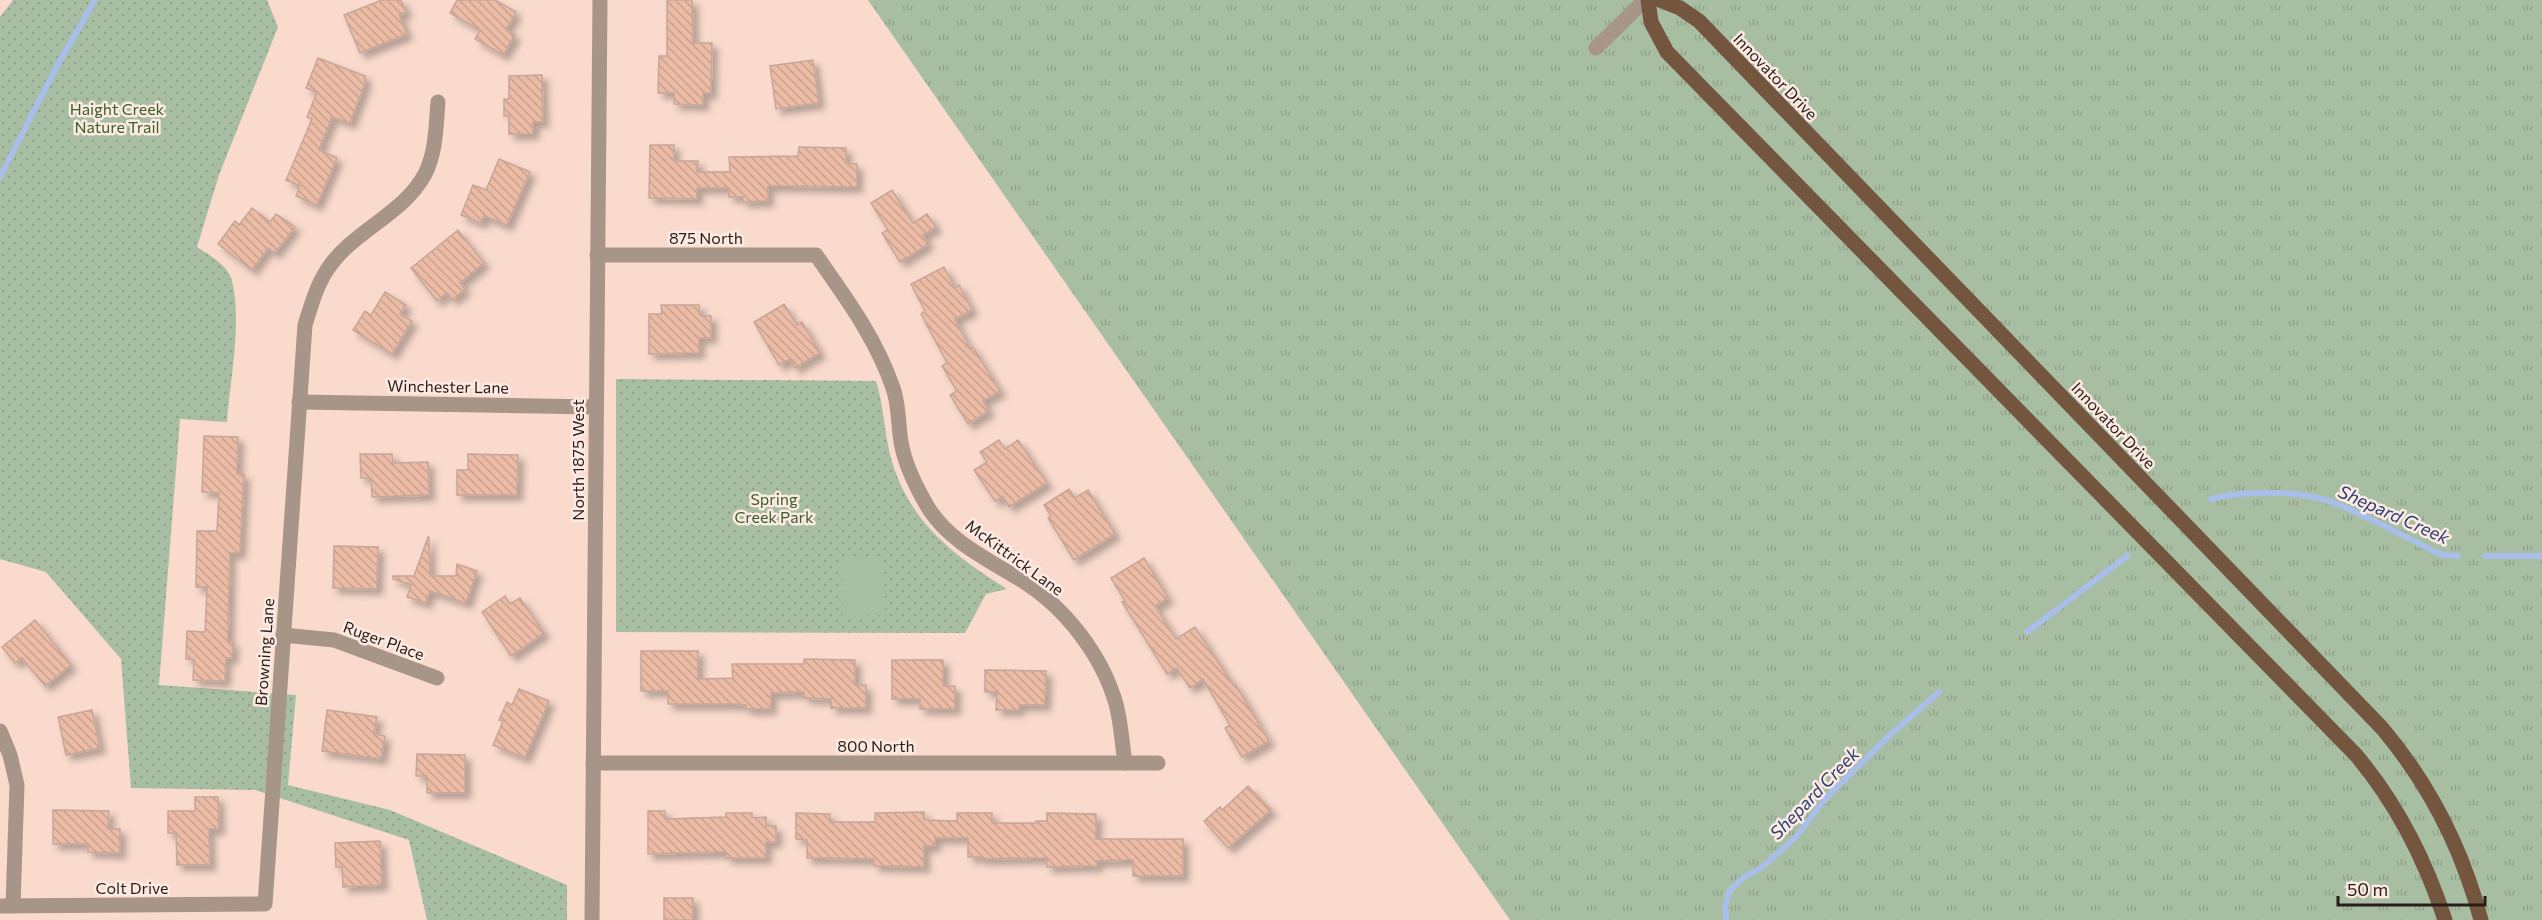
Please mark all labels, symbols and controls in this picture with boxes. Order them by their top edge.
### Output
street label: Innovator Drive [1730,29,1822,123]
park label: Haight Creek Nature Trail [70,99,165,136]
street label: 875 North [669,228,743,247]
street label: Winchester Lane [387,375,509,397]
street label: Innovator Drive [2068,378,2160,472]
street label: North 1875 West [568,399,587,521]
water label: Shepard Creek [2335,480,2454,549]
park label: Spring Creek Park [734,489,814,526]
street label: McKittrick Lane [962,515,1068,599]
street label: Browning Lane [251,598,277,706]
street label: Ruger Place [341,617,427,663]
street label: 800 North [837,736,915,755]
water label: Shepard Creek [1765,742,1864,843]
scale bar [2338,869,2485,907]
street label: Colt Drive [96,878,168,897]
text: 50 m [2347,878,2388,900]

